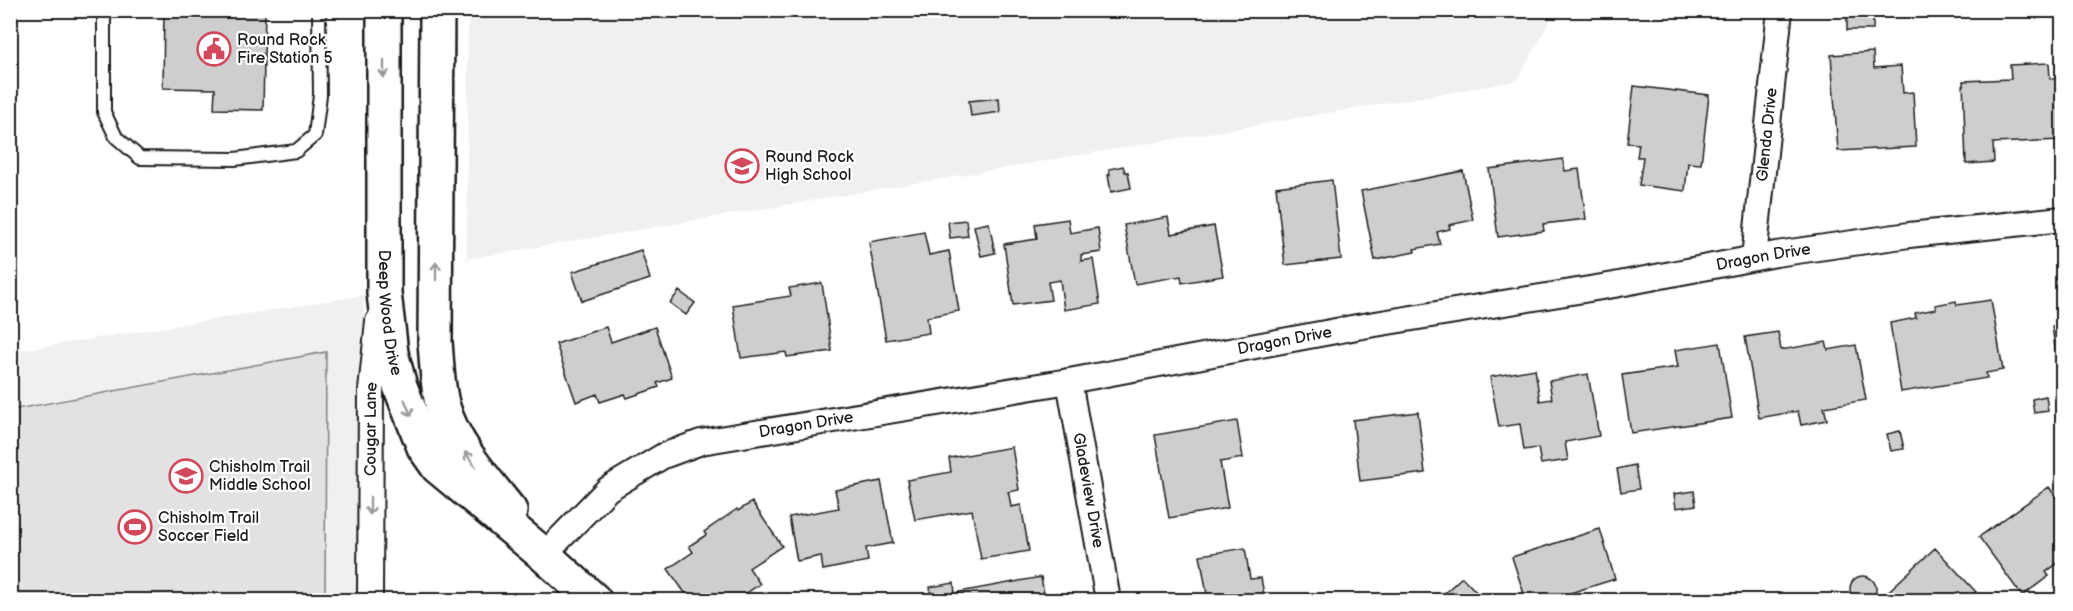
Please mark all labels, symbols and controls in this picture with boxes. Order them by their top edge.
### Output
public building icon: Round Rock Fire Station 5 [196,31,232,67]
place label: Round Rock Fire Station 5 [237,31,333,68]
one-way arrow [378,58,390,78]
street label: Glenda Drive [1753,86,1781,183]
school or university icon: Round Rock High School [724,148,760,184]
place label: Round Rock High School [765,148,854,185]
street label: Dragon Drive [1715,240,1812,275]
street label: Deep Wood Drive [375,250,406,378]
one-way arrow [430,262,442,282]
street label: Dragon Drive [1236,322,1334,359]
street label: Cougar Lane [361,381,381,476]
one-way arrow [403,398,414,417]
street label: Dragon Drive [757,407,855,442]
street label: Gladeview Drive [1069,431,1108,550]
one-way arrow [464,451,476,467]
school or university icon: Chisholm Trail Middle School [168,458,204,494]
place label: Chisholm Trail Middle School [209,458,311,495]
one-way arrow [364,496,376,516]
sports icon: Chisholm Trail Soccer Field [117,509,153,545]
place label: Chisholm Trail Soccer Field [158,509,259,546]

